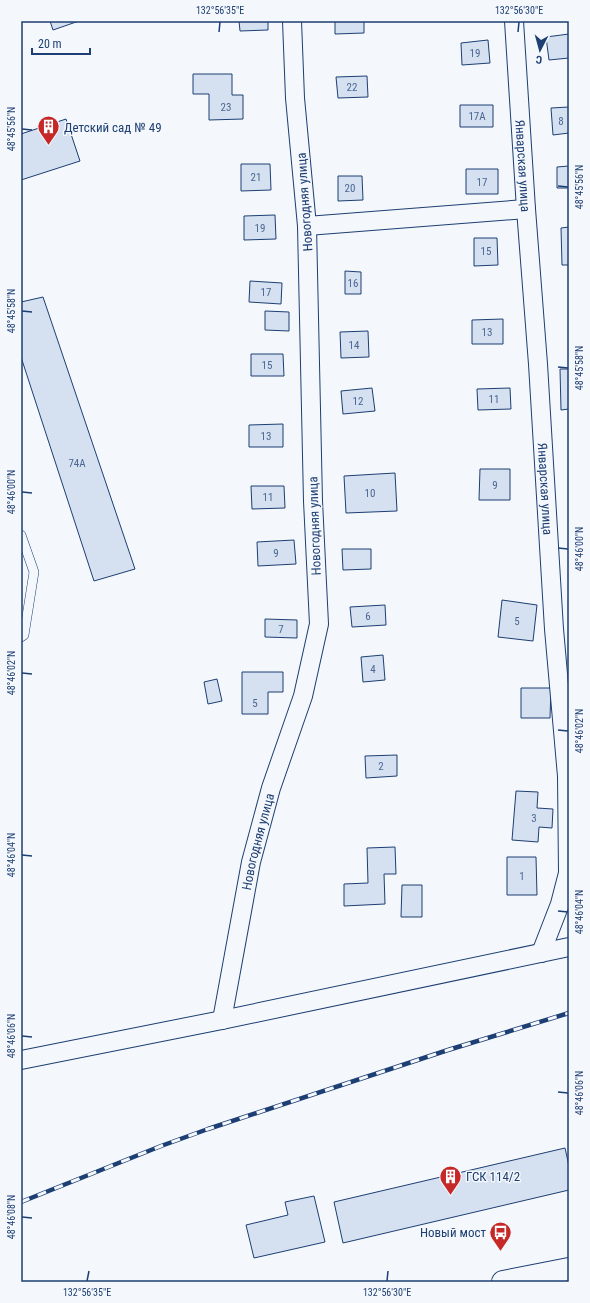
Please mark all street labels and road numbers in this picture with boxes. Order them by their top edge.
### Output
street label: Январская улица [512,119,533,212]
street label: Новогодняя улица [294,152,315,252]
street label: Январская улица [535,442,555,536]
street label: Новогодняя улица [305,476,324,576]
street label: Новогодняя улица [239,792,277,891]

